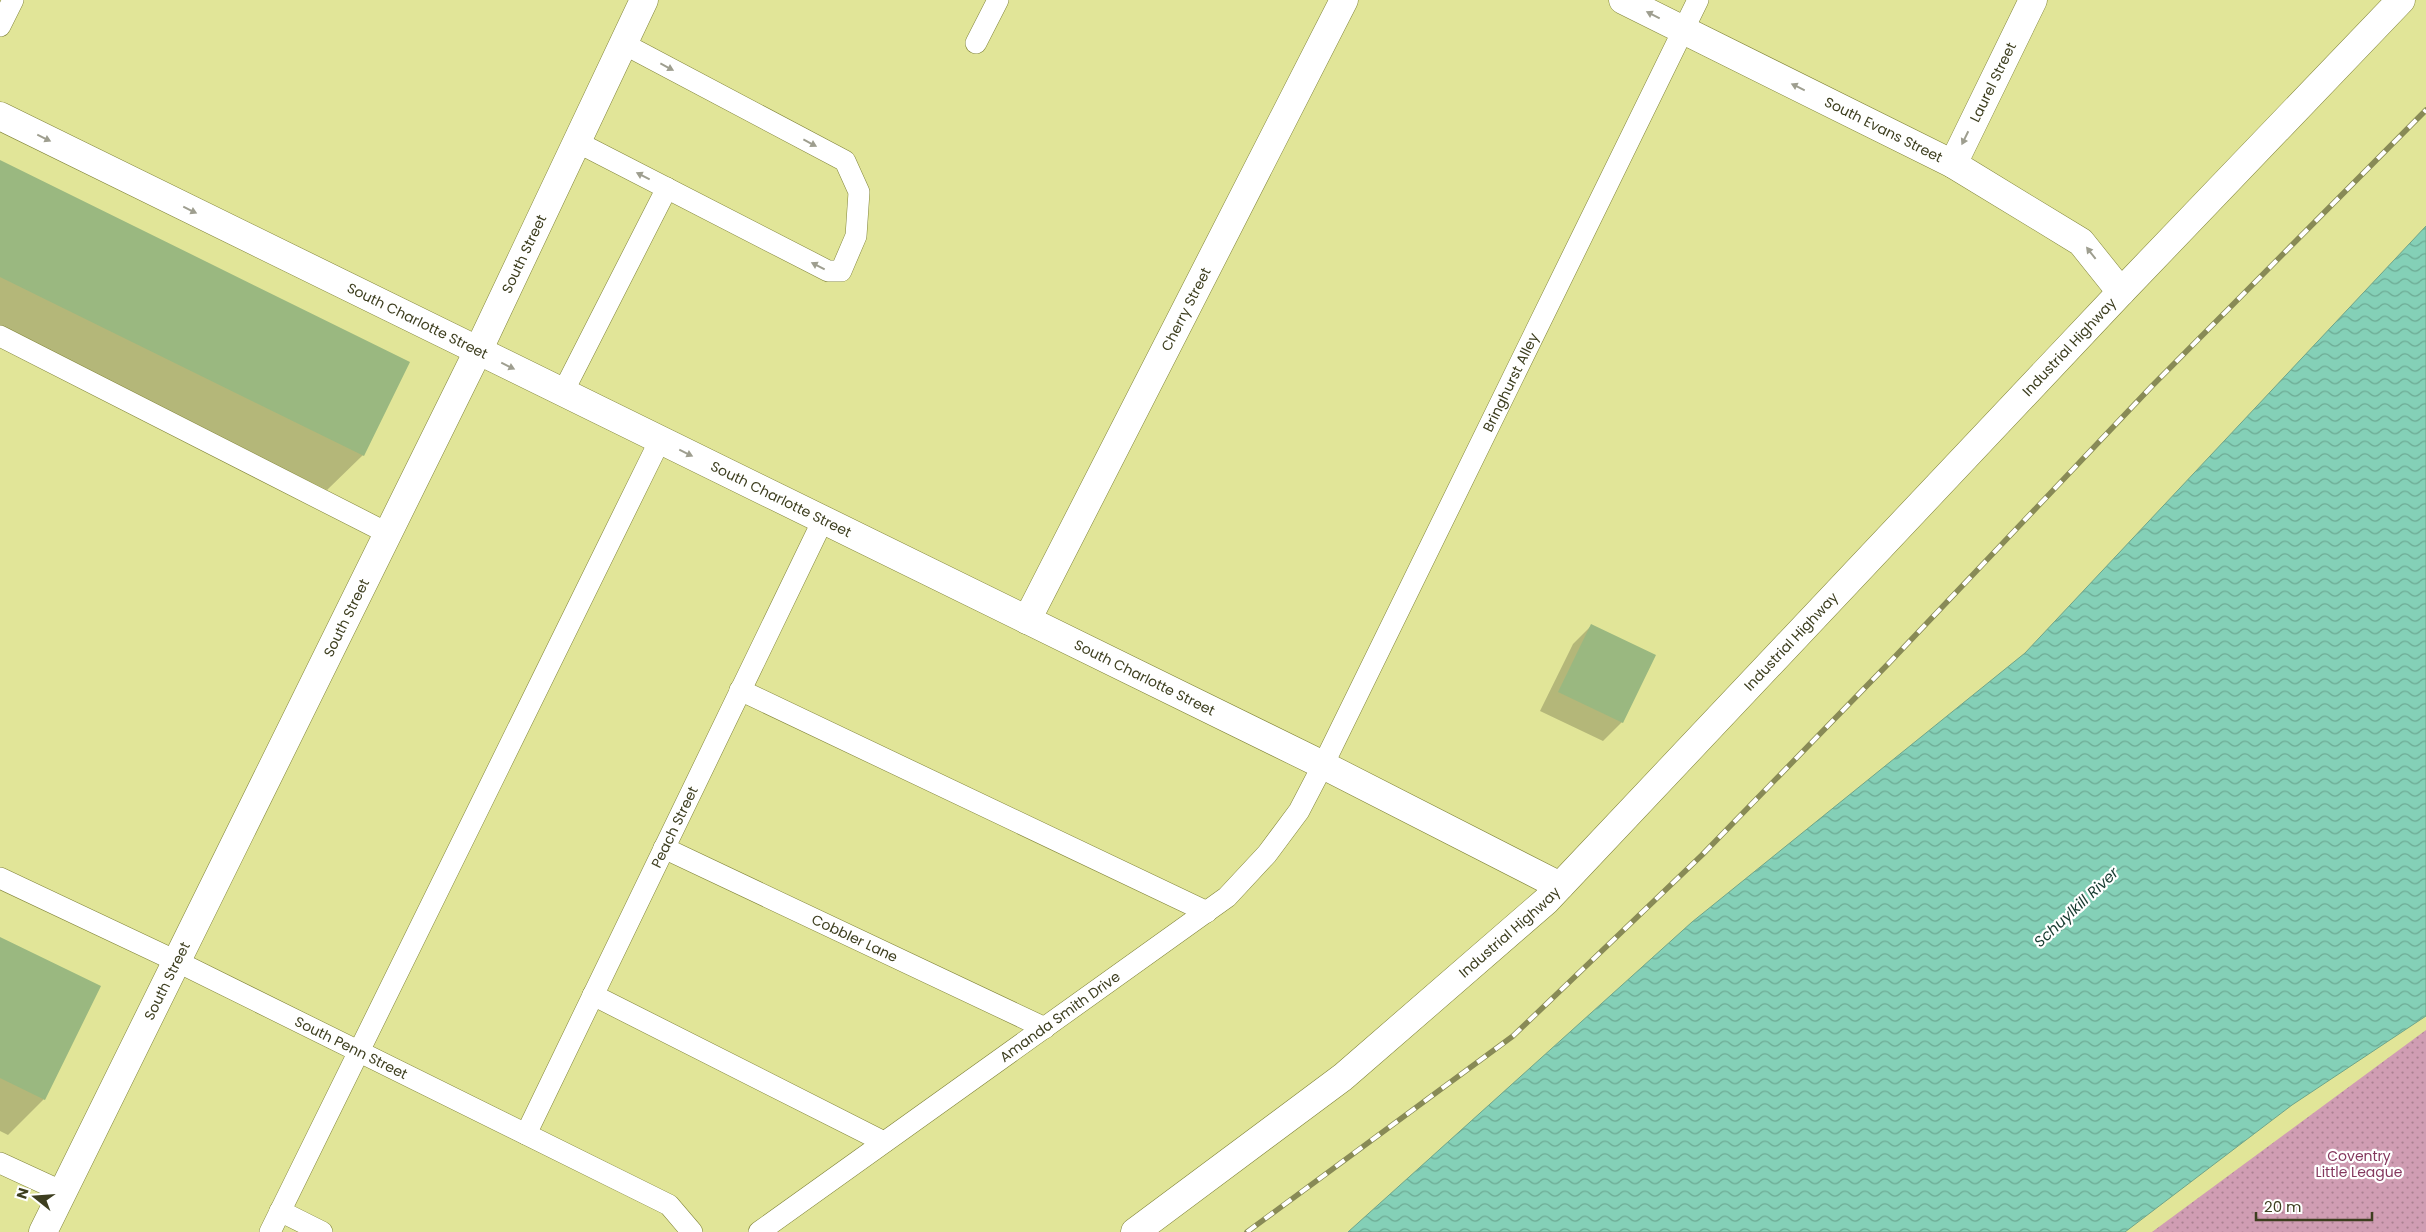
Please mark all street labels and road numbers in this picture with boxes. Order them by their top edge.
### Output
street label: Laurel Street [1965,39,2021,126]
street label: South Evans Street [1821,92,1946,167]
street label: South Street [497,211,551,297]
street label: Cherry Street [1156,264,1216,355]
street label: South Charlotte Street [344,278,491,364]
street label: Industrial Highway [2017,293,2121,401]
street label: Bringhurst Alley [1478,329,1543,435]
street label: South Charlotte Street [707,456,855,542]
street label: South Street [318,575,374,660]
street label: Industrial Highway [1739,588,1843,695]
street label: South Charlotte Street [1071,635,1218,721]
street label: Peach Street [646,783,703,871]
street label: Industrial Highway [1454,882,1565,982]
street label: Cobbler Lane [808,909,901,967]
street label: South Street [139,938,195,1023]
street label: Amanda Smith Drive [995,966,1125,1067]
street label: South Penn Street [291,1011,411,1084]

